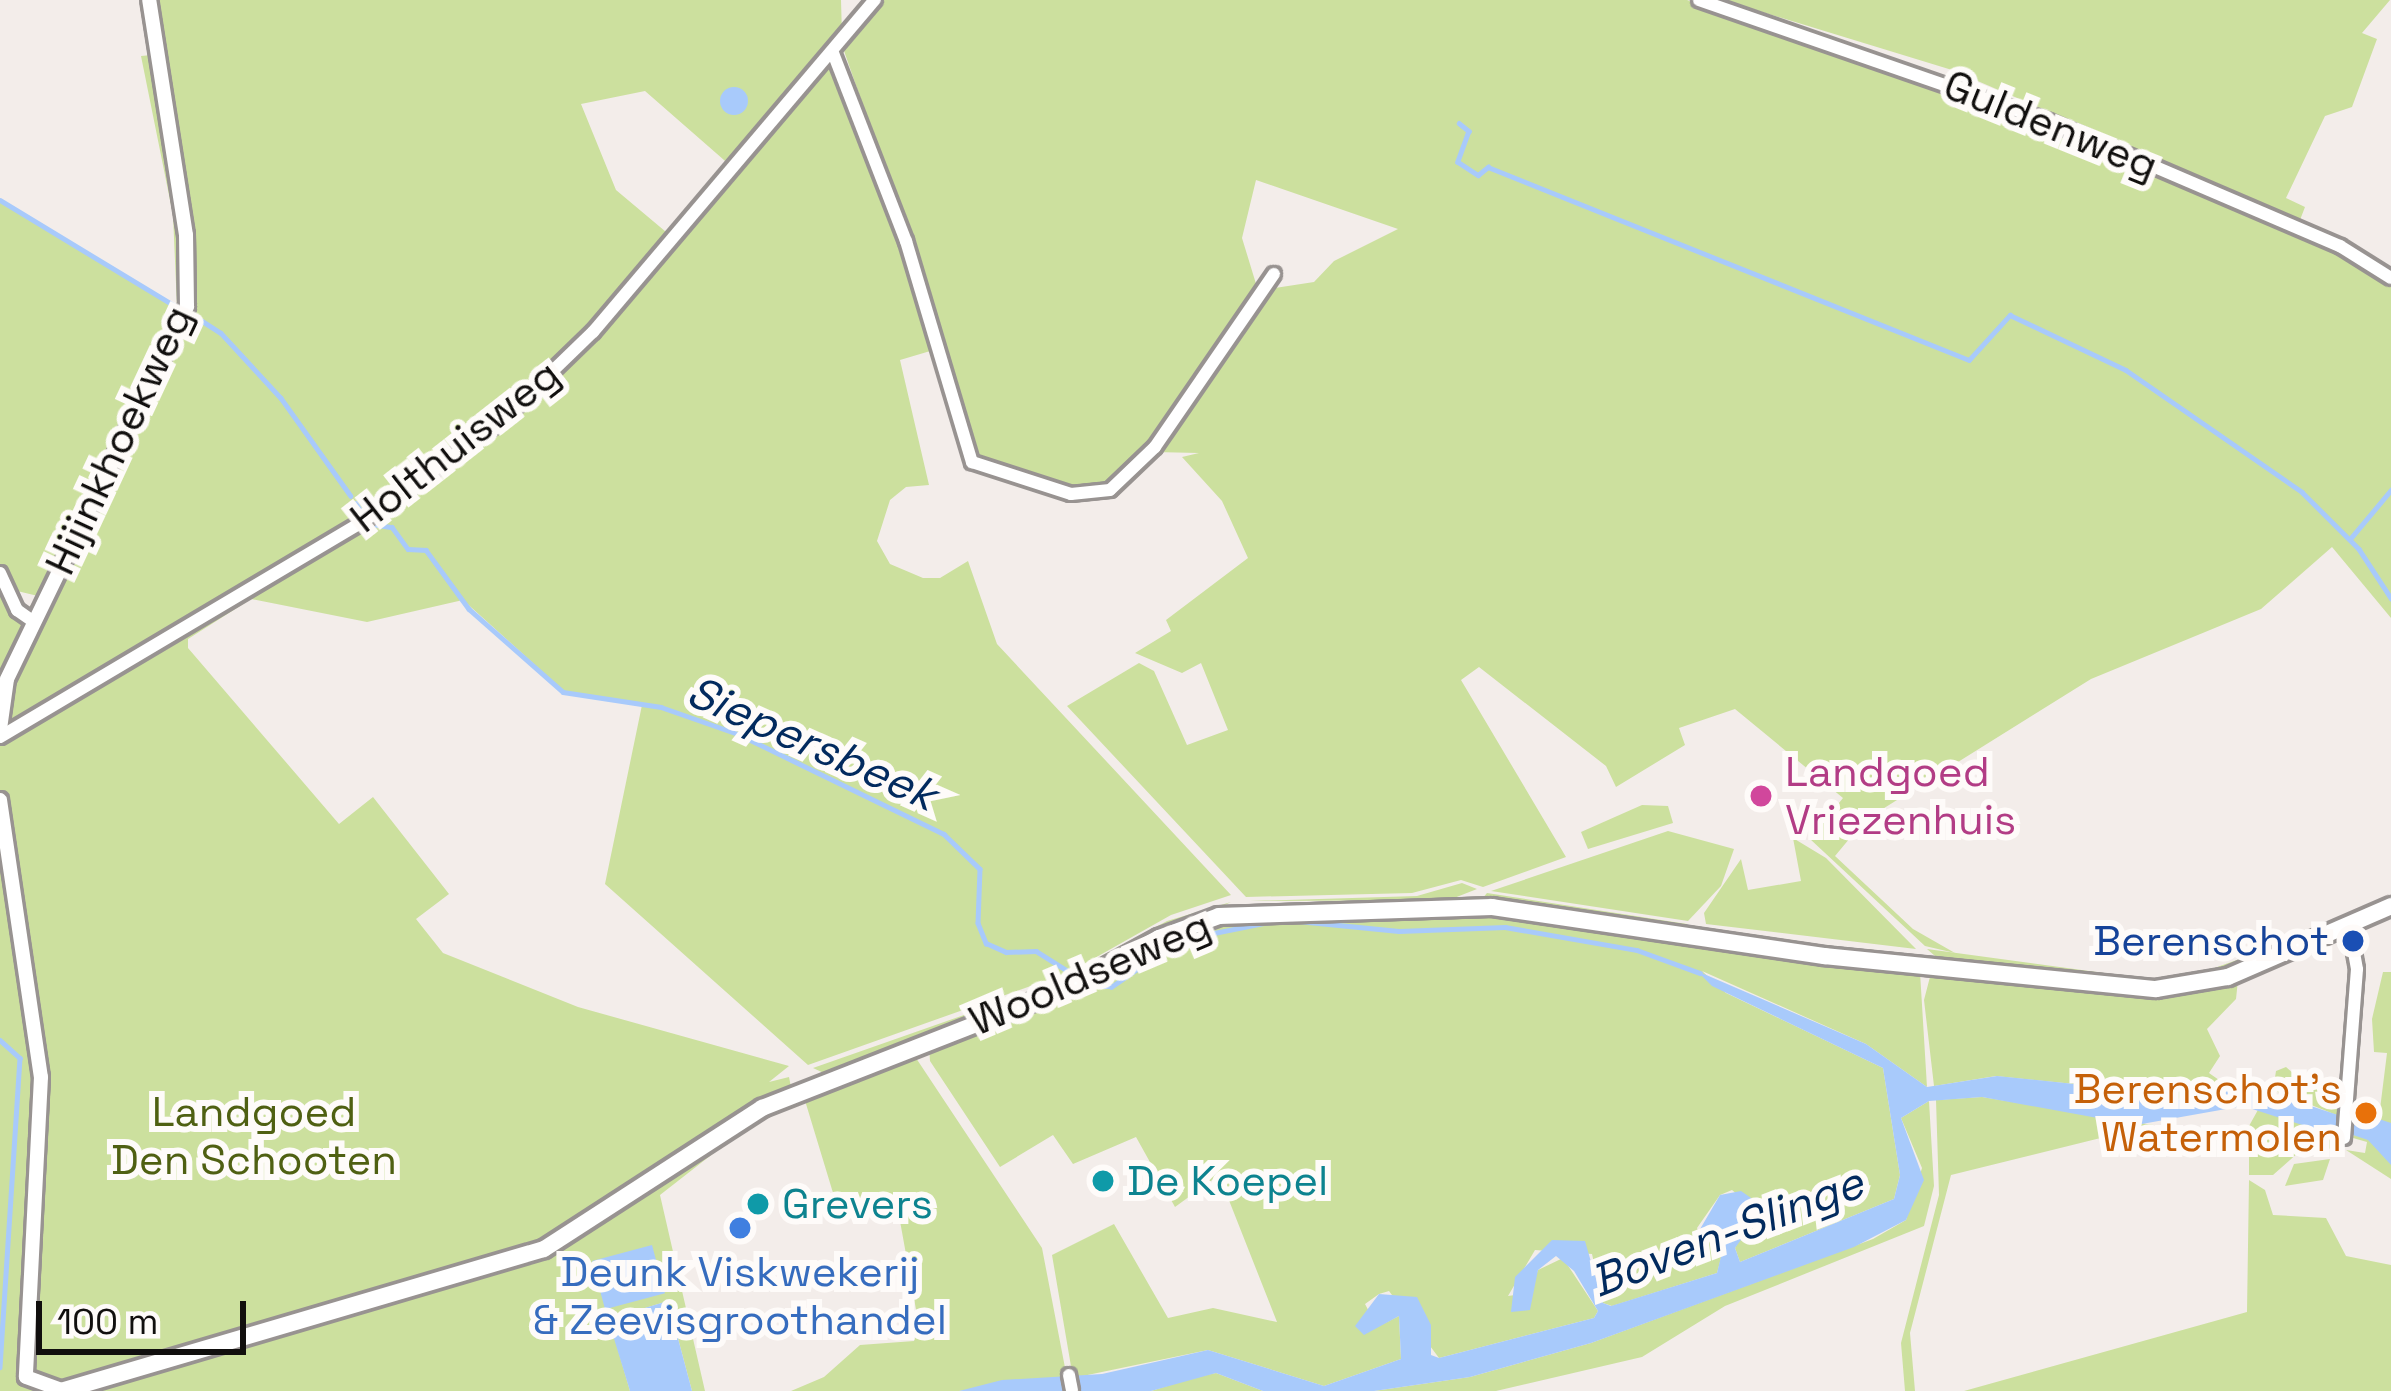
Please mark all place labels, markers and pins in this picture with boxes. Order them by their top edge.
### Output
place label: Landgoed Vriezenhuis [1785,747,2016,846]
marker: Landgoed Vriezenhuis [1748,783,1774,809]
place label: Berenschot [2093,916,2329,966]
marker: Berenschot [2340,928,2366,954]
place label: Berenschot's Watermolen [2074,1064,2342,1162]
marker: Berenschot's Watermolen [2353,1100,2379,1126]
place label: De Koepel [1127,1156,1328,1206]
marker: De Koepel [1090,1168,1116,1194]
place label: Grevers [782,1179,933,1229]
marker: Grevers [745,1191,771,1217]
marker: Deunk Viskwekerij & Zeevisgroothandel [727,1215,753,1241]
place label: Deunk Viskwekerij & Zeevisgroothandel [533,1247,947,1346]

